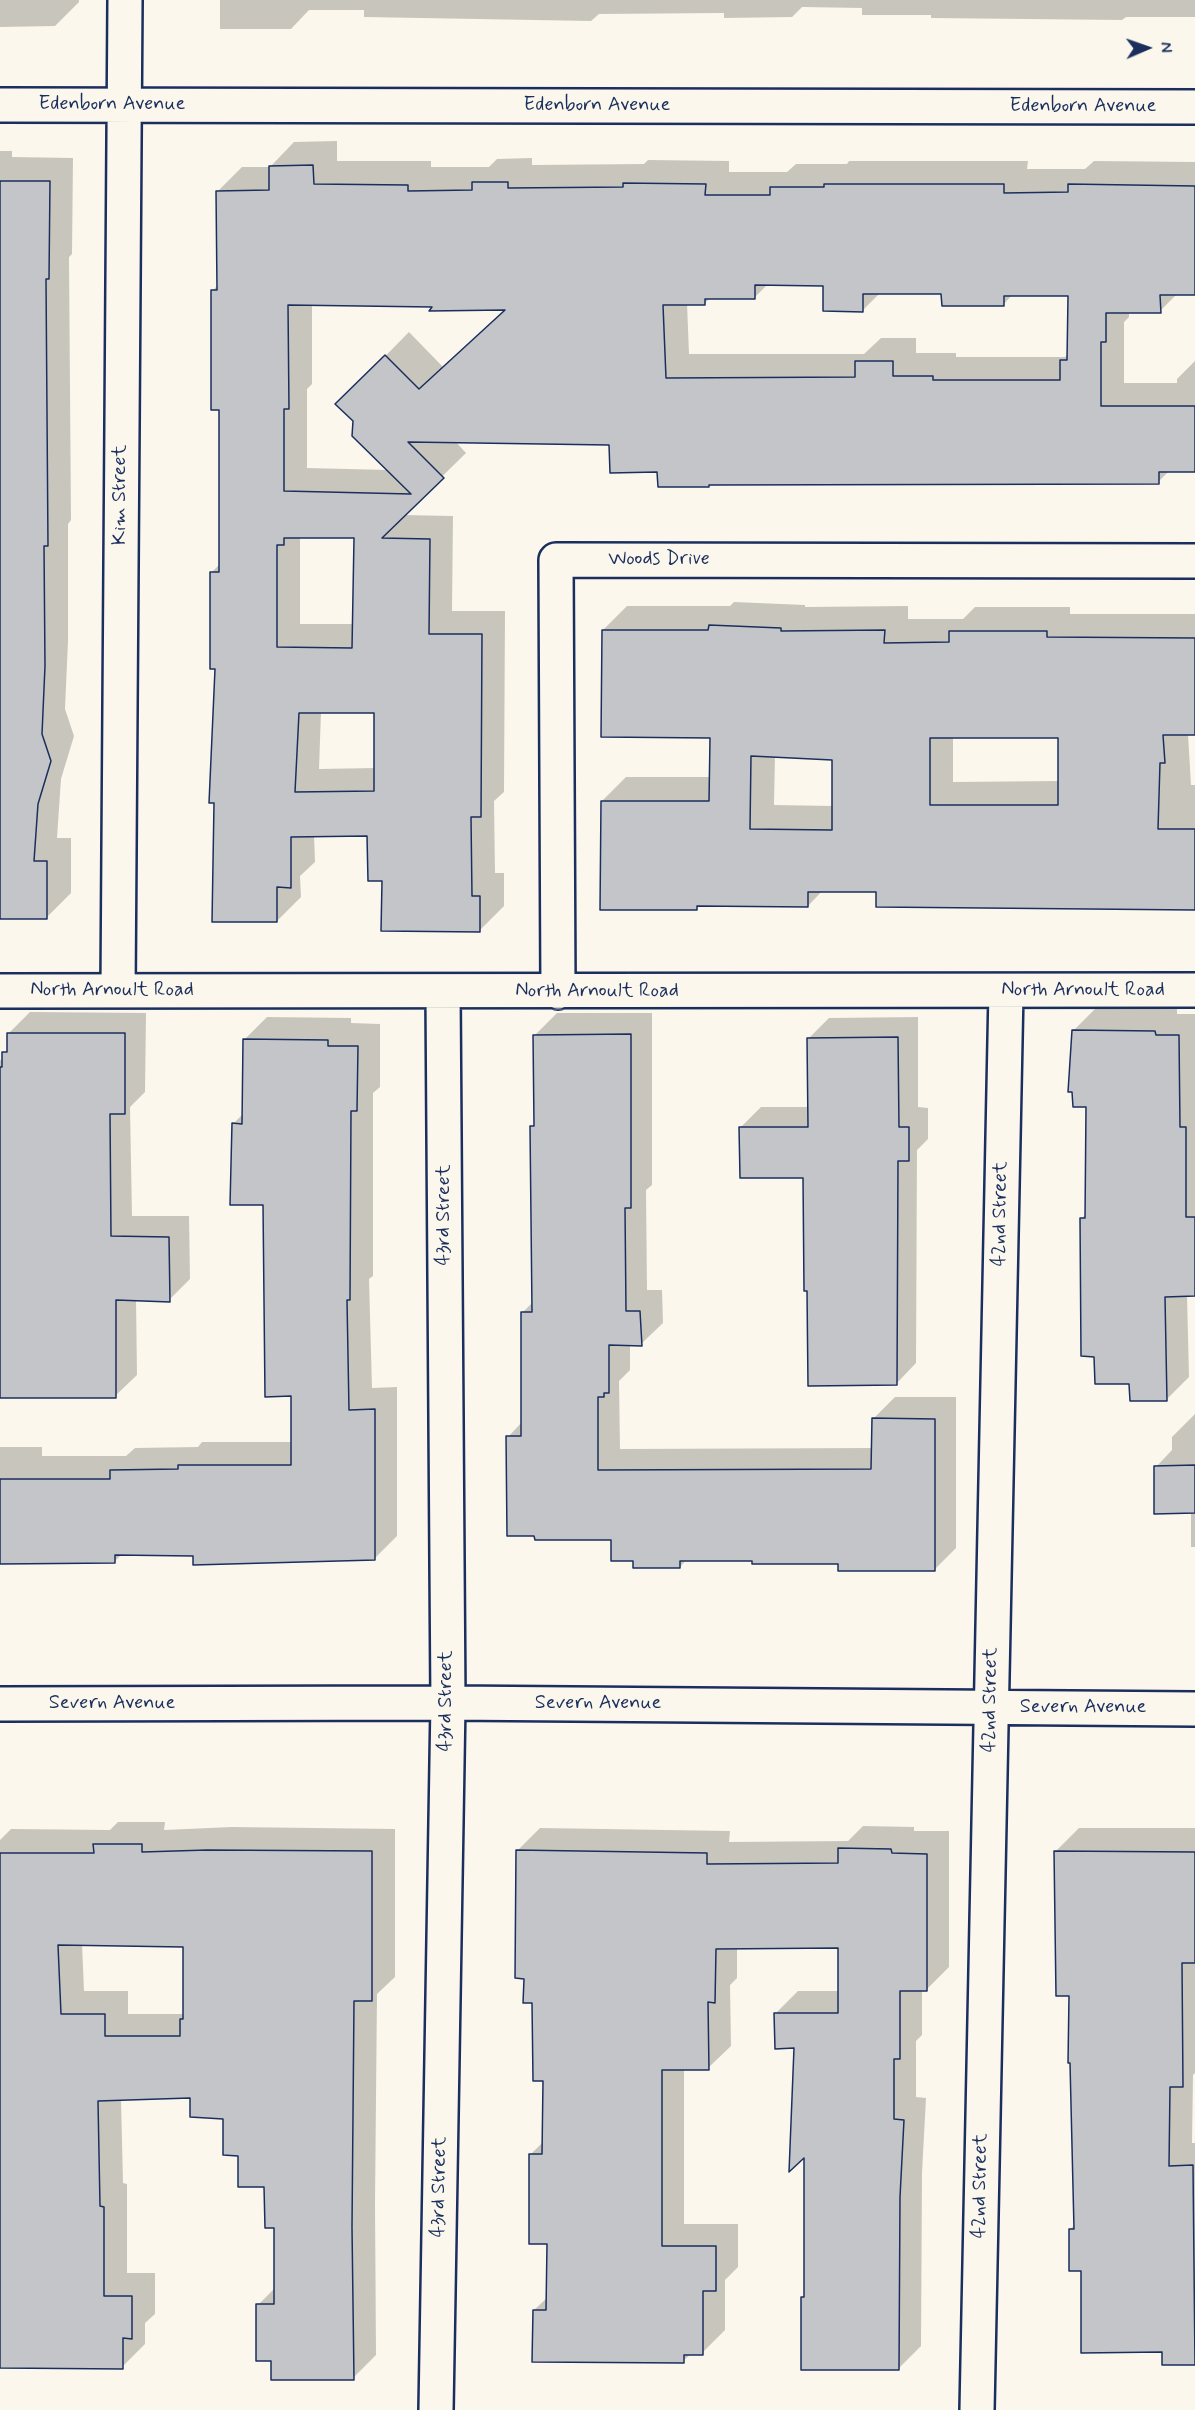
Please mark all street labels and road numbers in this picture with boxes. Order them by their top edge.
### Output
street label: Edenborn Avenue [39,93,185,117]
street label: Edenborn Avenue [524,94,670,118]
street label: Edenborn Avenue [1010,95,1156,119]
street label: Kim Street [109,445,133,545]
street label: Woods Drive [608,548,710,572]
street label: North Arnoult Road [30,979,194,1003]
street label: North Arnoult Road [1001,979,1165,1003]
street label: North Arnoult Road [515,980,679,1004]
street label: 42nd Street [988,1161,1014,1267]
street label: 43rd Street [433,1165,457,1265]
street label: 42nd Street [978,1647,1004,1753]
street label: 43rd Street [435,1651,459,1751]
street label: Severn Avenue [49,1692,175,1716]
street label: Severn Avenue [535,1692,661,1716]
street label: Severn Avenue [1020,1696,1146,1720]
street label: 42nd Street [968,2133,994,2239]
street label: 43rd Street [427,2136,453,2238]

